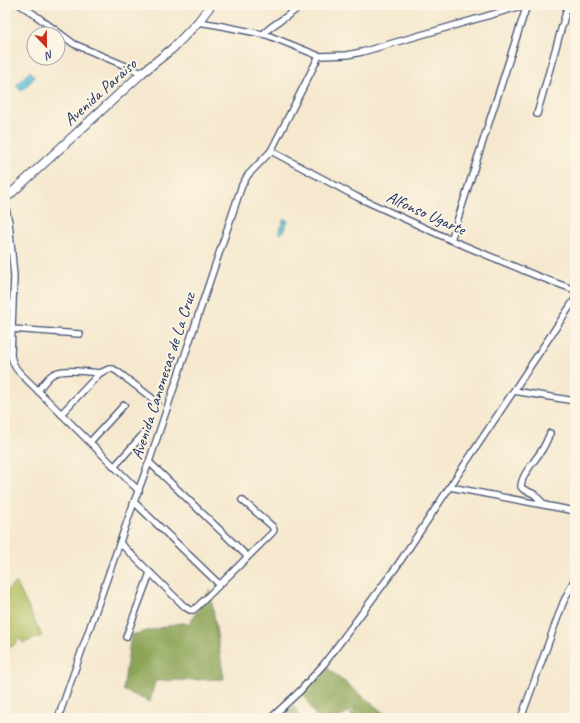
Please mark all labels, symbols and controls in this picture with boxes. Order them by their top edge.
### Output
north arrow [26,26,66,66]
text: N [42,48,56,64]
street label: Avenida Paraiso [59,53,141,130]
street label: Alfonso Ugarte [383,186,470,240]
street label: Avenida Canonesas de La Cruz [126,288,200,462]

